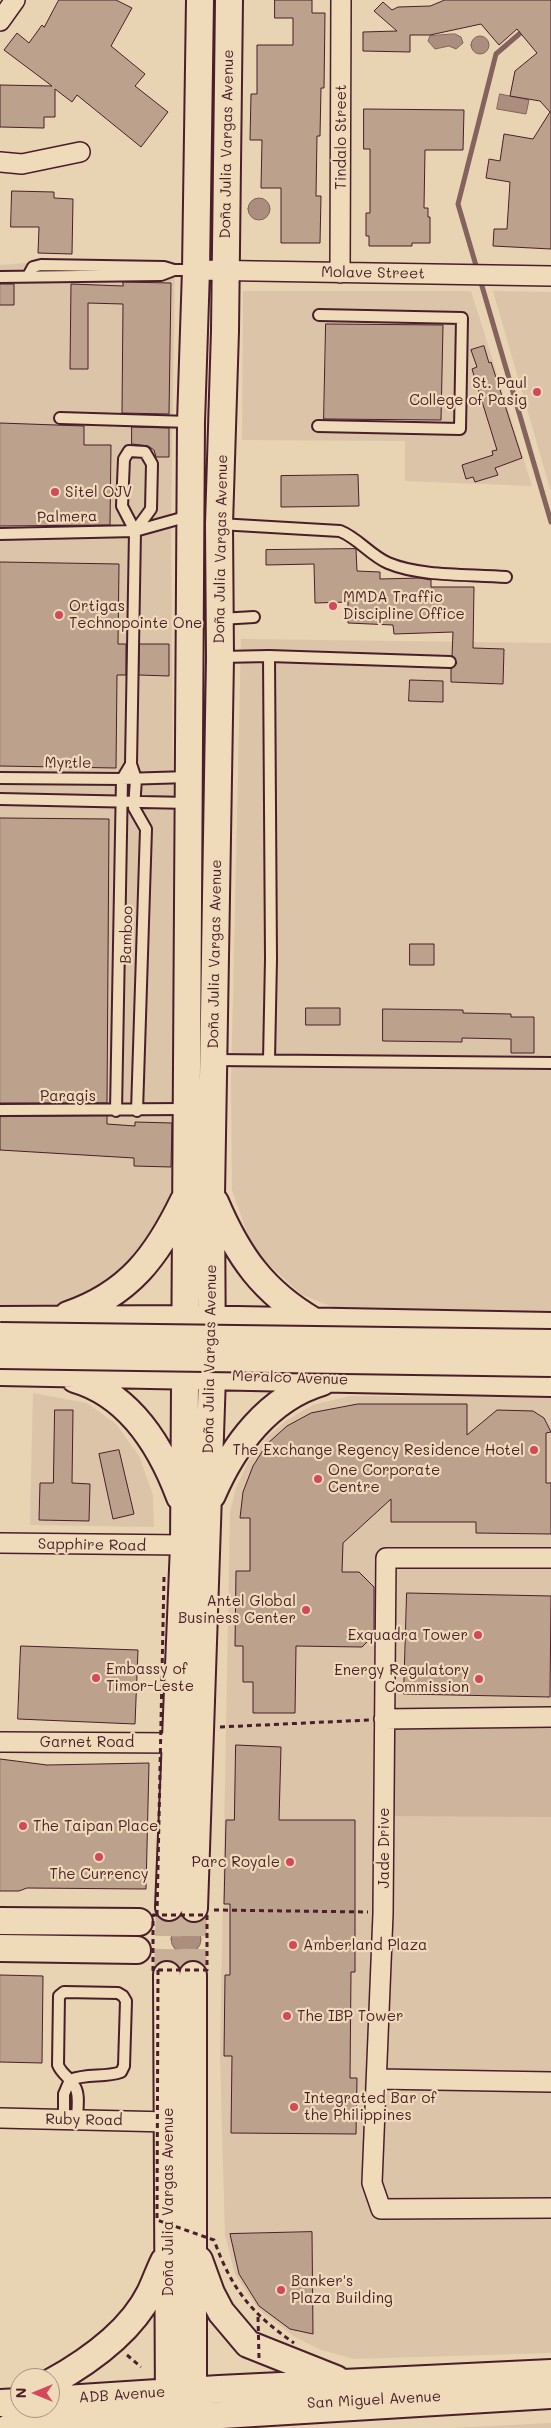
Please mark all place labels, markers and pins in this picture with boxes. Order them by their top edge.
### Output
place label: St. Paul College of Pasig [409,374,527,409]
marker: St. Paul College of Pasig [531,386,543,398]
place label: Sitel OJV [65,483,132,501]
marker: Sitel OJV [49,486,61,498]
place label: MMDA Traffic Discipline Office [343,588,465,623]
place label: Ortigas Technopointe One [69,597,202,632]
marker: MMDA Traffic Discipline Office [327,600,339,612]
marker: Ortigas Technopointe One [53,609,65,621]
place label: The Exchange Regency Residence Hotel [232,1441,524,1459]
marker: The Exchange Regency Residence Hotel [528,1444,540,1456]
place label: One Corporate Centre [328,1461,440,1496]
marker: One Corporate Centre [312,1473,324,1485]
place label: Antel Global Business Center [178,1592,296,1627]
marker: Antel Global Business Center [300,1604,312,1616]
place label: Exquadra Tower [348,1626,468,1644]
marker: Exquadra Tower [472,1629,484,1641]
place label: Embassy of Timor-Leste [106,1660,194,1695]
place label: Energy Regulatory Commission [334,1661,469,1696]
marker: Embassy of Timor-Leste [90,1672,102,1684]
marker: Energy Regulatory Commission [473,1673,485,1685]
place label: The Taipan Place [33,1817,158,1835]
marker: The Taipan Place [17,1820,29,1832]
marker: The Currency [93,1851,105,1863]
place label: Parc Royale [192,1853,280,1871]
marker: Parc Royale [284,1856,296,1868]
place label: The Currency [49,1865,149,1883]
place label: Amberland Plaza [303,1936,427,1954]
marker: Amberland Plaza [287,1939,299,1951]
place label: The IBP Tower [297,2007,403,2025]
marker: The IBP Tower [281,2010,293,2022]
place label: Integrated Bar of the Philippines [304,2089,436,2124]
marker: Integrated Bar of the Philippines [288,2101,300,2113]
place label: Banker's Plaza Building [291,2272,393,2307]
marker: Banker's Plaza Building [275,2284,287,2296]

